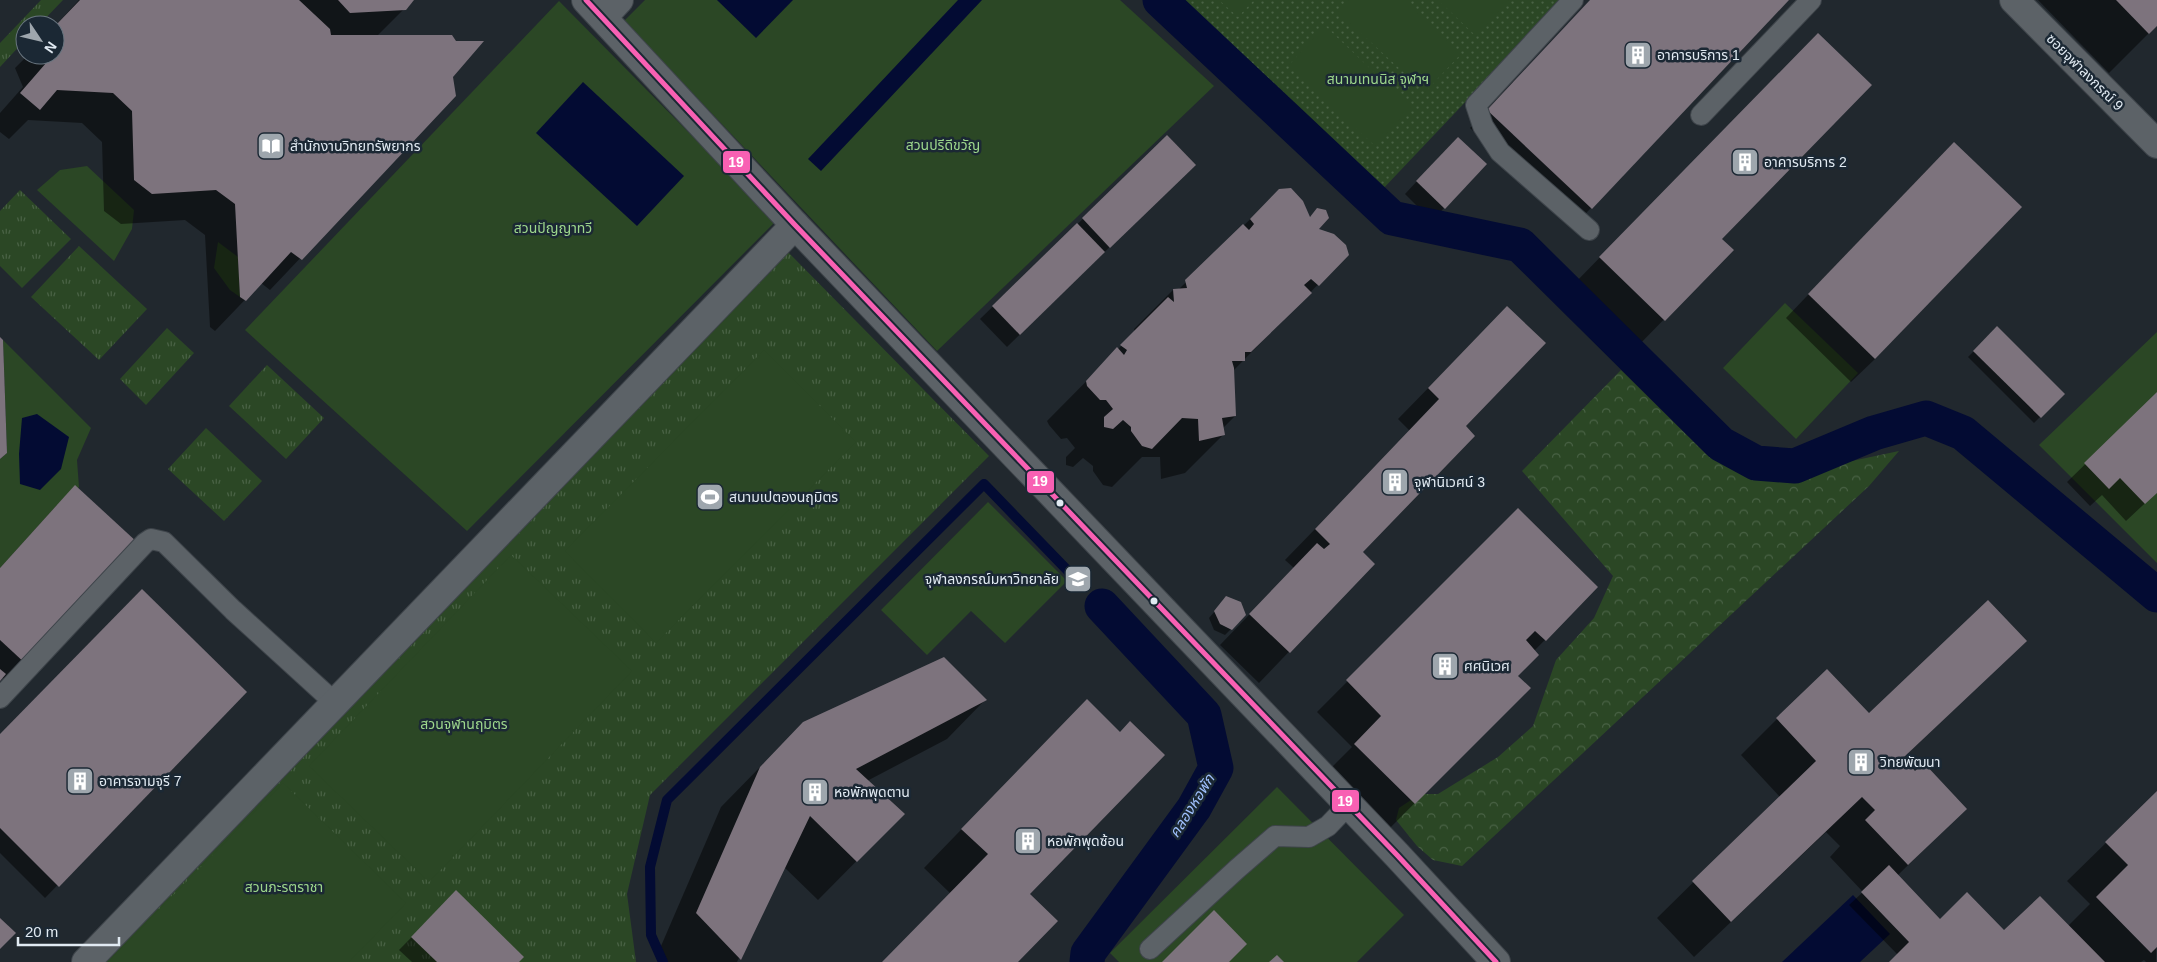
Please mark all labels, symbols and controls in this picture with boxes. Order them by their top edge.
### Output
north arrow [15,15,65,65]
street label: ซอยจุฬาลงกรณ์ 9 [2043,30,2127,114]
text: N [41,39,60,56]
building icon: อาคารบริการ 1 [1623,40,1653,70]
place label: อาคารบริการ 1 [1657,47,1740,63]
park label: สนามเทนนิส จุฬาฯ [1327,71,1429,88]
library icon: สำนักงานวิทยทรัพยากร [256,131,286,161]
park label: สวนปรีดีขวัญ [906,137,980,153]
place label: สำนักงานวิทยทรัพยากร [290,138,421,154]
building icon: อาคารบริการ 2 [1730,147,1760,177]
line badge: 19 [722,150,751,174]
text: 19 [728,154,744,170]
place label: อาคารบริการ 2 [1764,154,1847,170]
park label: สวนปัญญาทวี [514,220,592,236]
building icon: จุฬานิเวศน์ 3 [1380,467,1410,497]
line badge: 19 [1026,470,1055,494]
text: 19 [1032,473,1048,489]
place label: จุฬานิเวศน์ 3 [1414,474,1485,491]
sports icon: สนามเปตองนฤมิตร [695,482,725,512]
place label: สนามเปตองนฤมิตร [729,489,838,505]
unlabelled marker [1055,498,1065,508]
school or university icon: จุฬาลงกรณ์มหาวิทยาลัย [1063,564,1093,594]
place label: จุฬาลงกรณ์มหาวิทยาลัย [925,571,1059,588]
unlabelled marker [1149,596,1159,606]
building icon: ศศนิเวศ [1430,651,1460,681]
place label: ศศนิเวศ [1464,658,1510,674]
park label: สวนจุฬานฤมิตร [420,716,508,733]
building icon: วิทยพัฒนา [1846,747,1876,777]
place label: วิทยพัฒนา [1879,754,1940,770]
building icon: อาคารจามจุรี 7 [65,766,95,796]
water label: คลองหอพัก [1165,770,1218,840]
place label: อาคารจามจุรี 7 [99,773,182,790]
building icon: หอพักพุดตาน [800,777,830,807]
place label: หอพักพุดตาน [834,784,910,801]
line badge: 19 [1331,789,1360,813]
text: 19 [1337,793,1353,809]
building icon: หอพักพุดซ้อน [1013,826,1043,856]
place label: หอพักพุดซ้อน [1047,833,1124,850]
park label: สวนภะรตราชา [245,879,323,895]
scale bar [18,914,119,946]
text: 20 m [25,923,58,940]

